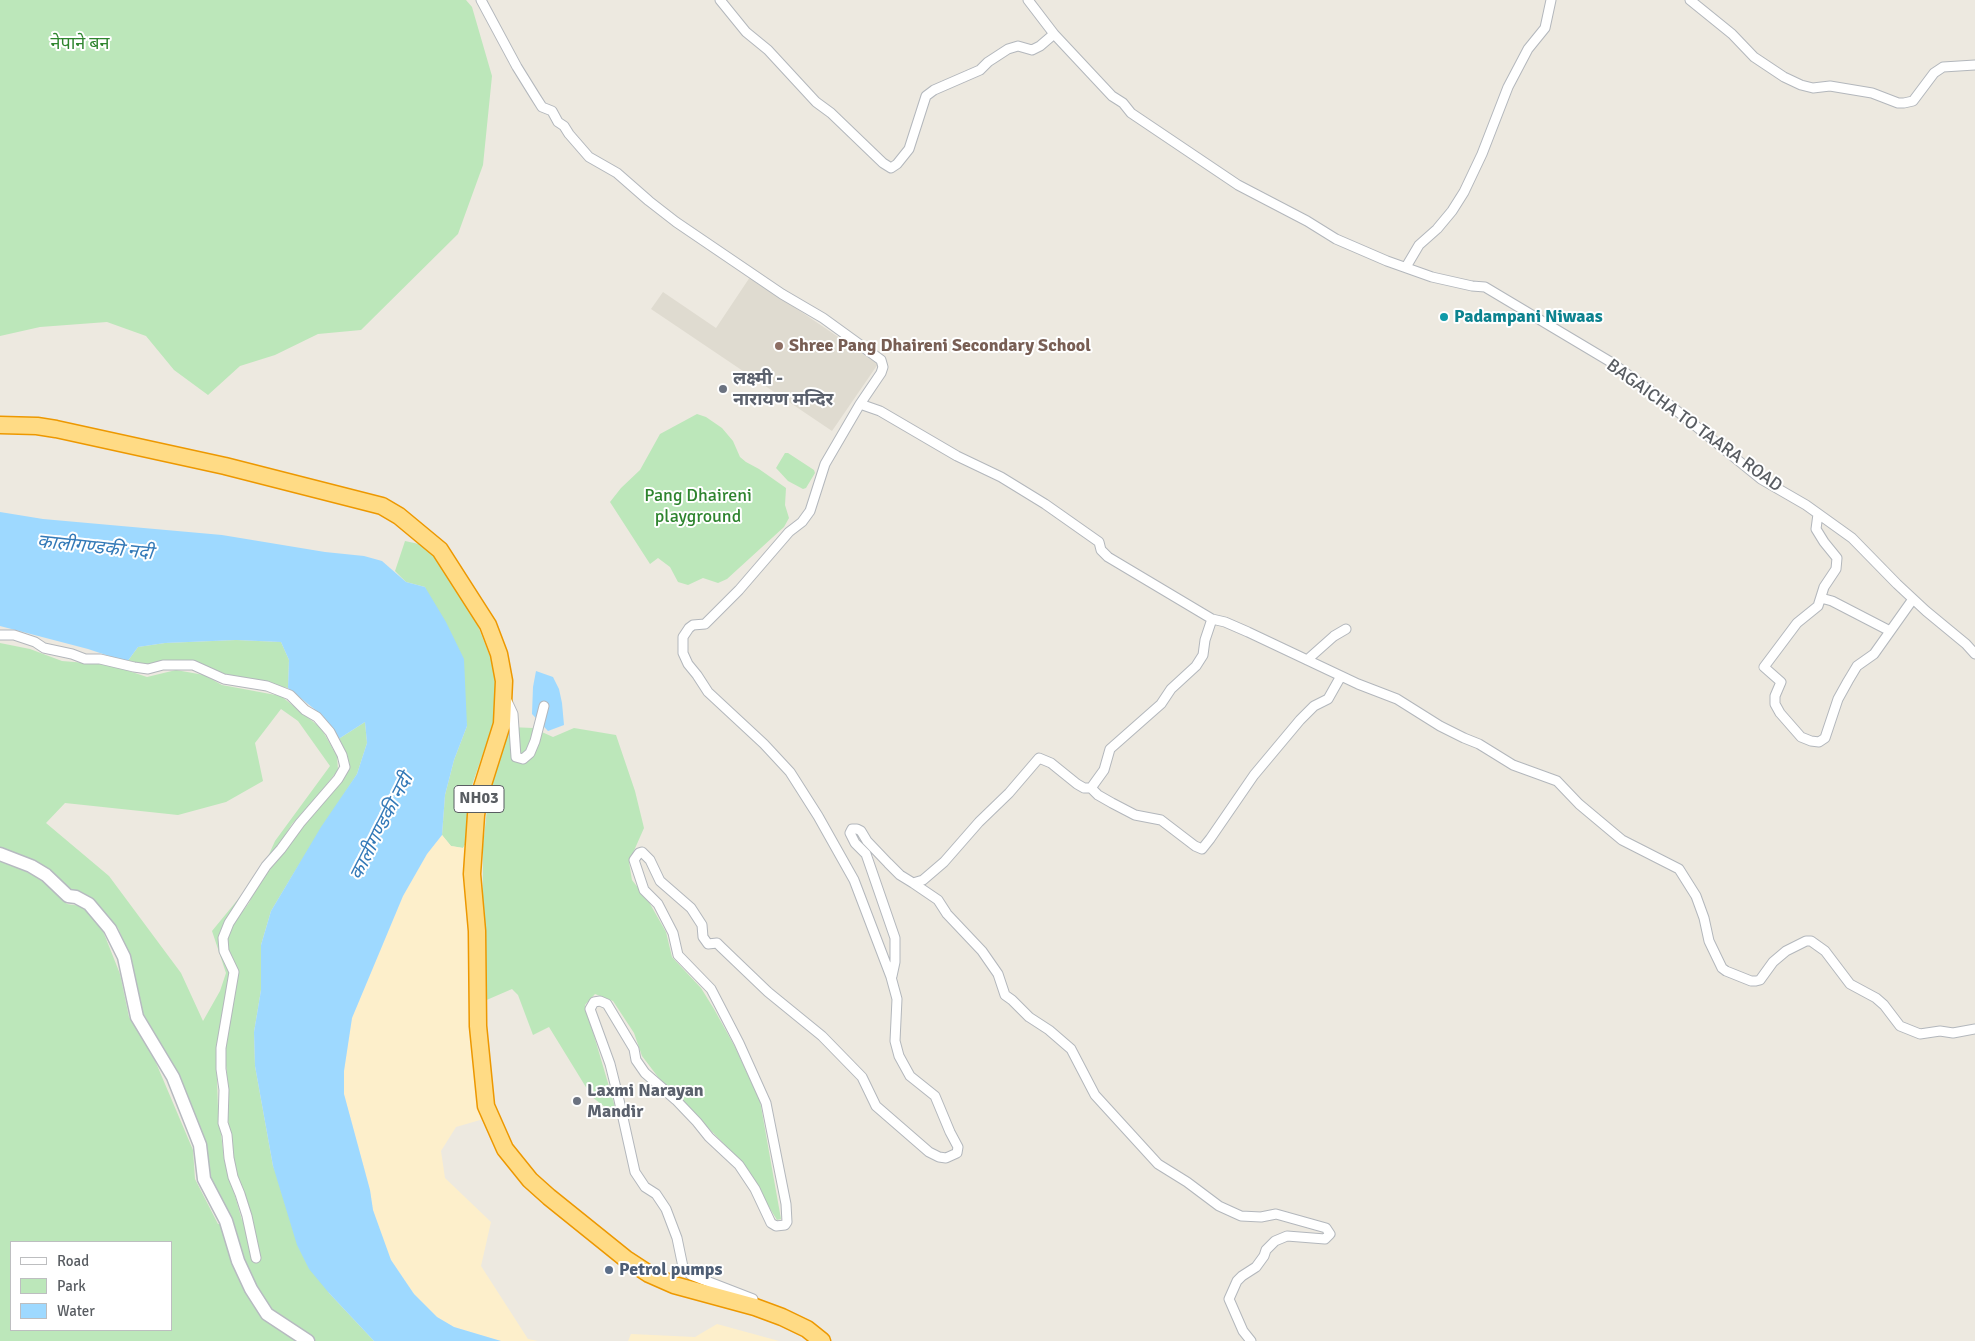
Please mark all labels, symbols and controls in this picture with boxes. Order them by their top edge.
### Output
park label: नेपाने बन [50,33,110,55]
place label: Padampani Niwaas [1454,306,1603,328]
marker: Padampani Niwaas [1438,311,1450,323]
place label: Shree Pang Dhaireni Secondary School [789,335,1091,357]
marker: Shree Pang Dhaireni Secondary School [773,340,785,352]
street label: BAGAICHA TO TAARA ROAD [1602,355,1786,497]
place label: लक्ष्मी - नारायण मन्दिर [733,368,833,410]
marker: लक्ष्मी - नारायण मन्दिर [717,383,729,395]
park label: Pang Dhaireni playground [644,485,752,528]
water label: कालीगण्डकी नदी [36,531,154,565]
water label: कालीगण्डकी नदी [345,770,419,884]
road number: NH03 [454,786,504,812]
place label: Laxmi Narayan Mandir [587,1080,704,1122]
marker: Laxmi Narayan Mandir [571,1095,583,1107]
legend [10,1241,172,1331]
text: Road [57,1252,89,1270]
place label: Petrol pumps [619,1259,723,1281]
marker: Petrol pumps [603,1264,615,1276]
text: Park [57,1277,86,1295]
text: Water [57,1302,95,1320]

